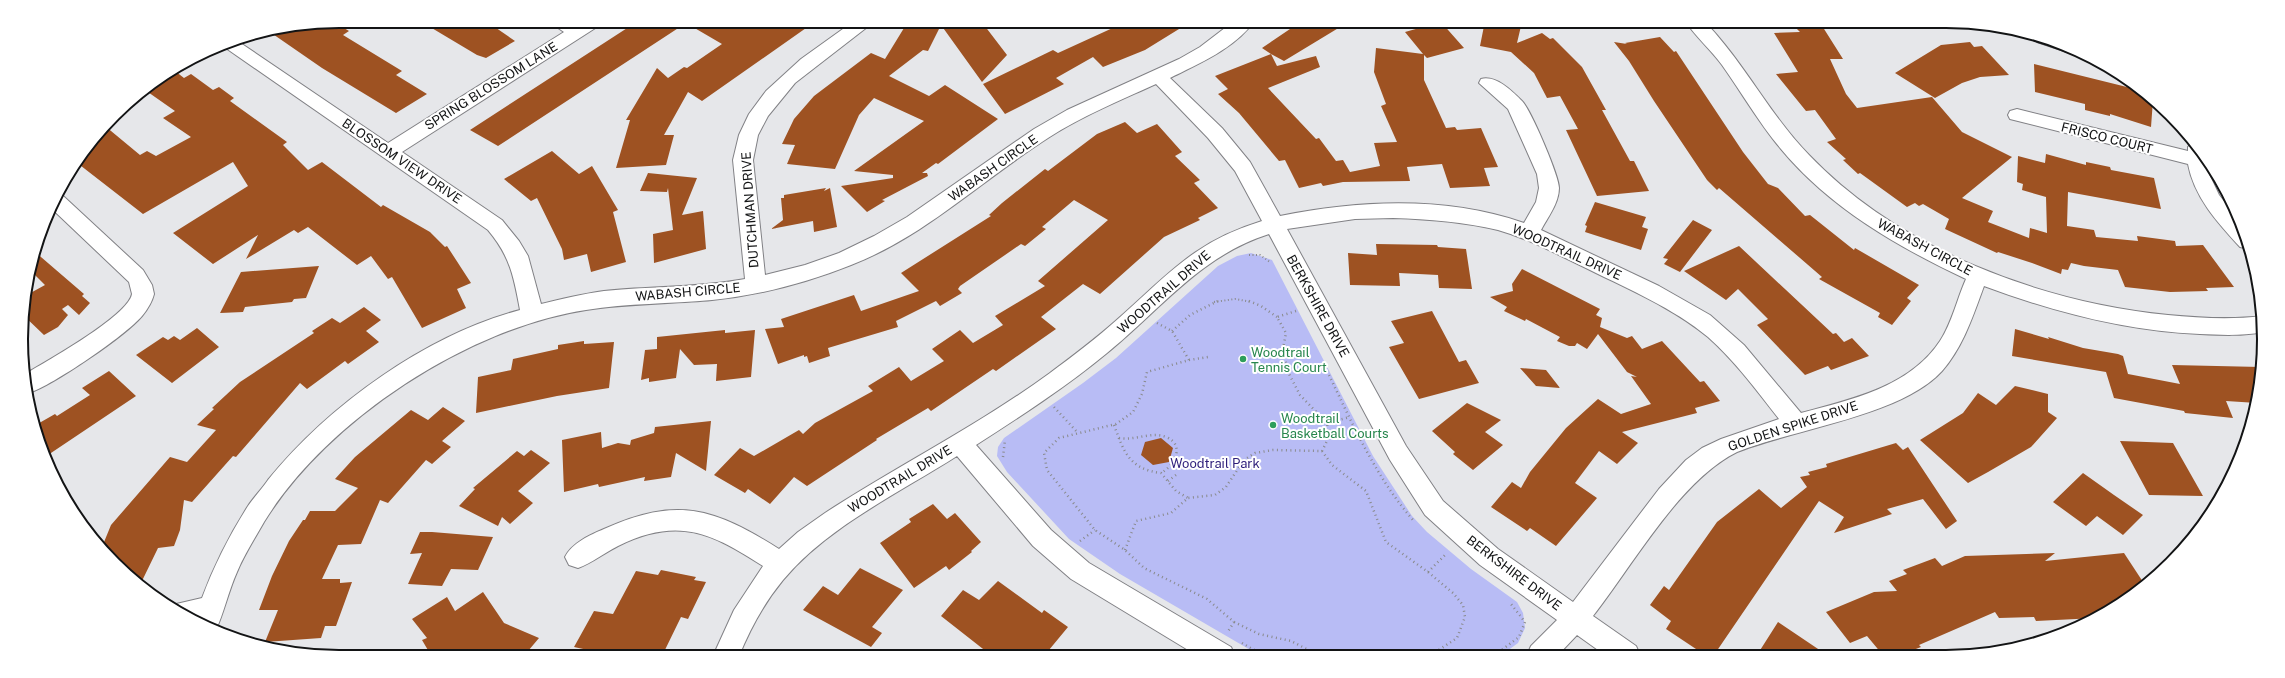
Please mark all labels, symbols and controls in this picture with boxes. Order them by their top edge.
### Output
street label: SPRING BLOSSOM LANE [422,39,560,133]
street label: BLOSSOM VIEW DRIVE [339,115,465,207]
street label: FRISCO COURT [2059,119,2155,157]
street label: WABASH CIRCLE [946,132,1040,204]
street label: DUTCHMAN DRIVE [738,151,762,269]
street label: WABASH CIRCLE [1875,216,1975,278]
street label: WOODTRAIL DRIVE [1510,221,1624,283]
street label: WOODTRAIL DRIVE [1114,248,1214,336]
street label: BERKSHIRE DRIVE [1284,252,1352,360]
street label: WABASH CIRCLE [635,280,741,304]
place label: Woodtrail Tennis Court [1251,345,1327,375]
marker: Woodtrail Tennis Court [1238,354,1248,364]
street label: GOLDEN SPIKE DRIVE [1726,398,1860,454]
place label: Woodtrail Basketball Courts [1281,411,1389,441]
marker: Woodtrail Basketball Courts [1268,420,1278,430]
street label: WOODTRAIL DRIVE [845,442,955,516]
park label: Woodtrail Park [1170,456,1260,471]
street label: BERKSHIRE DRIVE [1464,532,1564,614]

